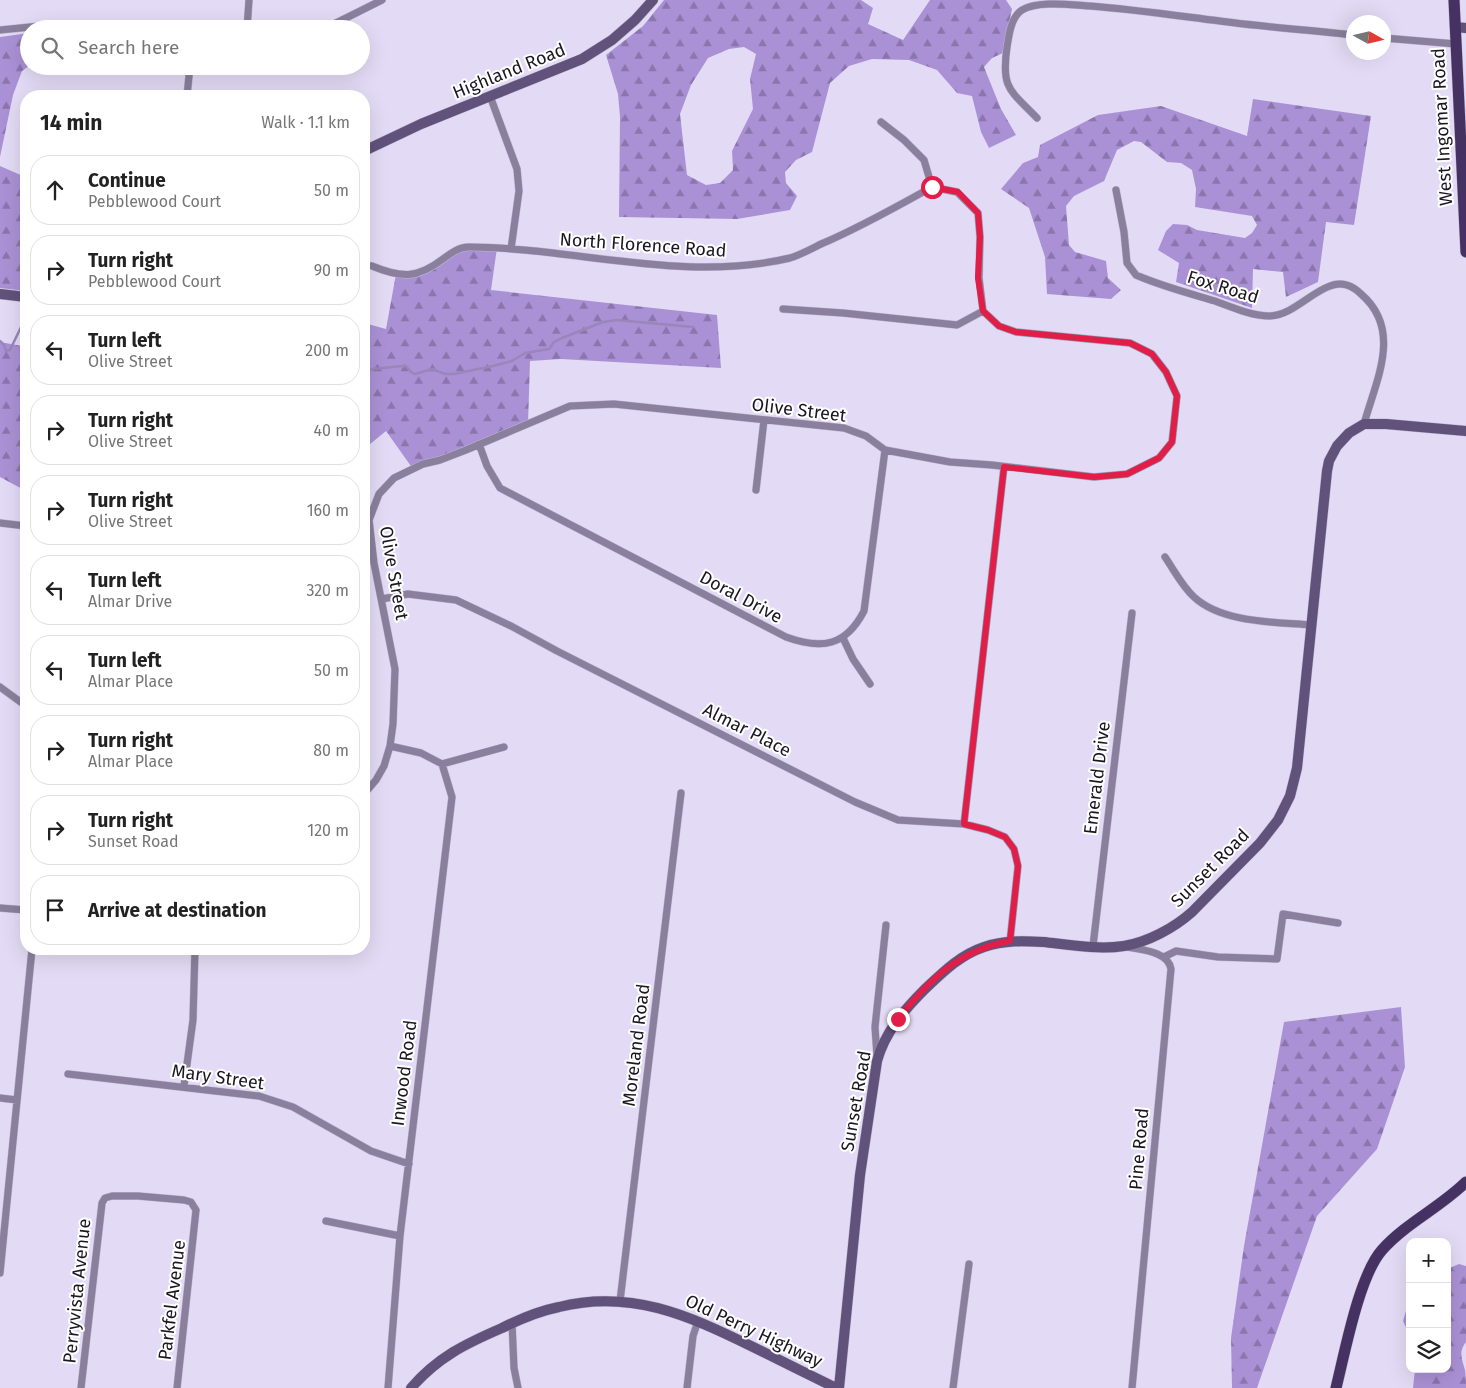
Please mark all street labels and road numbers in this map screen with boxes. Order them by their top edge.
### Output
street label: Highland Road [449,38,569,104]
street label: West Ingomar Road [1427,48,1457,206]
street label: North Florence Road [559,228,727,262]
street label: Fox Road [1185,266,1261,308]
street label: Olive Street [751,393,848,427]
street label: Olive Street [375,524,413,622]
street label: Doral Drive [696,566,786,628]
street label: Almar Place [699,698,795,762]
street label: Emerald Drive [1079,720,1115,836]
street label: Sunset Road [1166,824,1254,912]
street label: Moreland Road [618,982,654,1108]
street label: Inwood Road [387,1019,421,1127]
street label: Sunset Road [836,1049,876,1153]
street label: Mary Street [170,1060,266,1094]
street label: Pine Road [1124,1107,1154,1191]
street label: Perryvista Avenue [58,1217,96,1365]
street label: Parkfel Avenue [154,1239,190,1361]
street label: Old Perry Highway [682,1290,826,1372]

